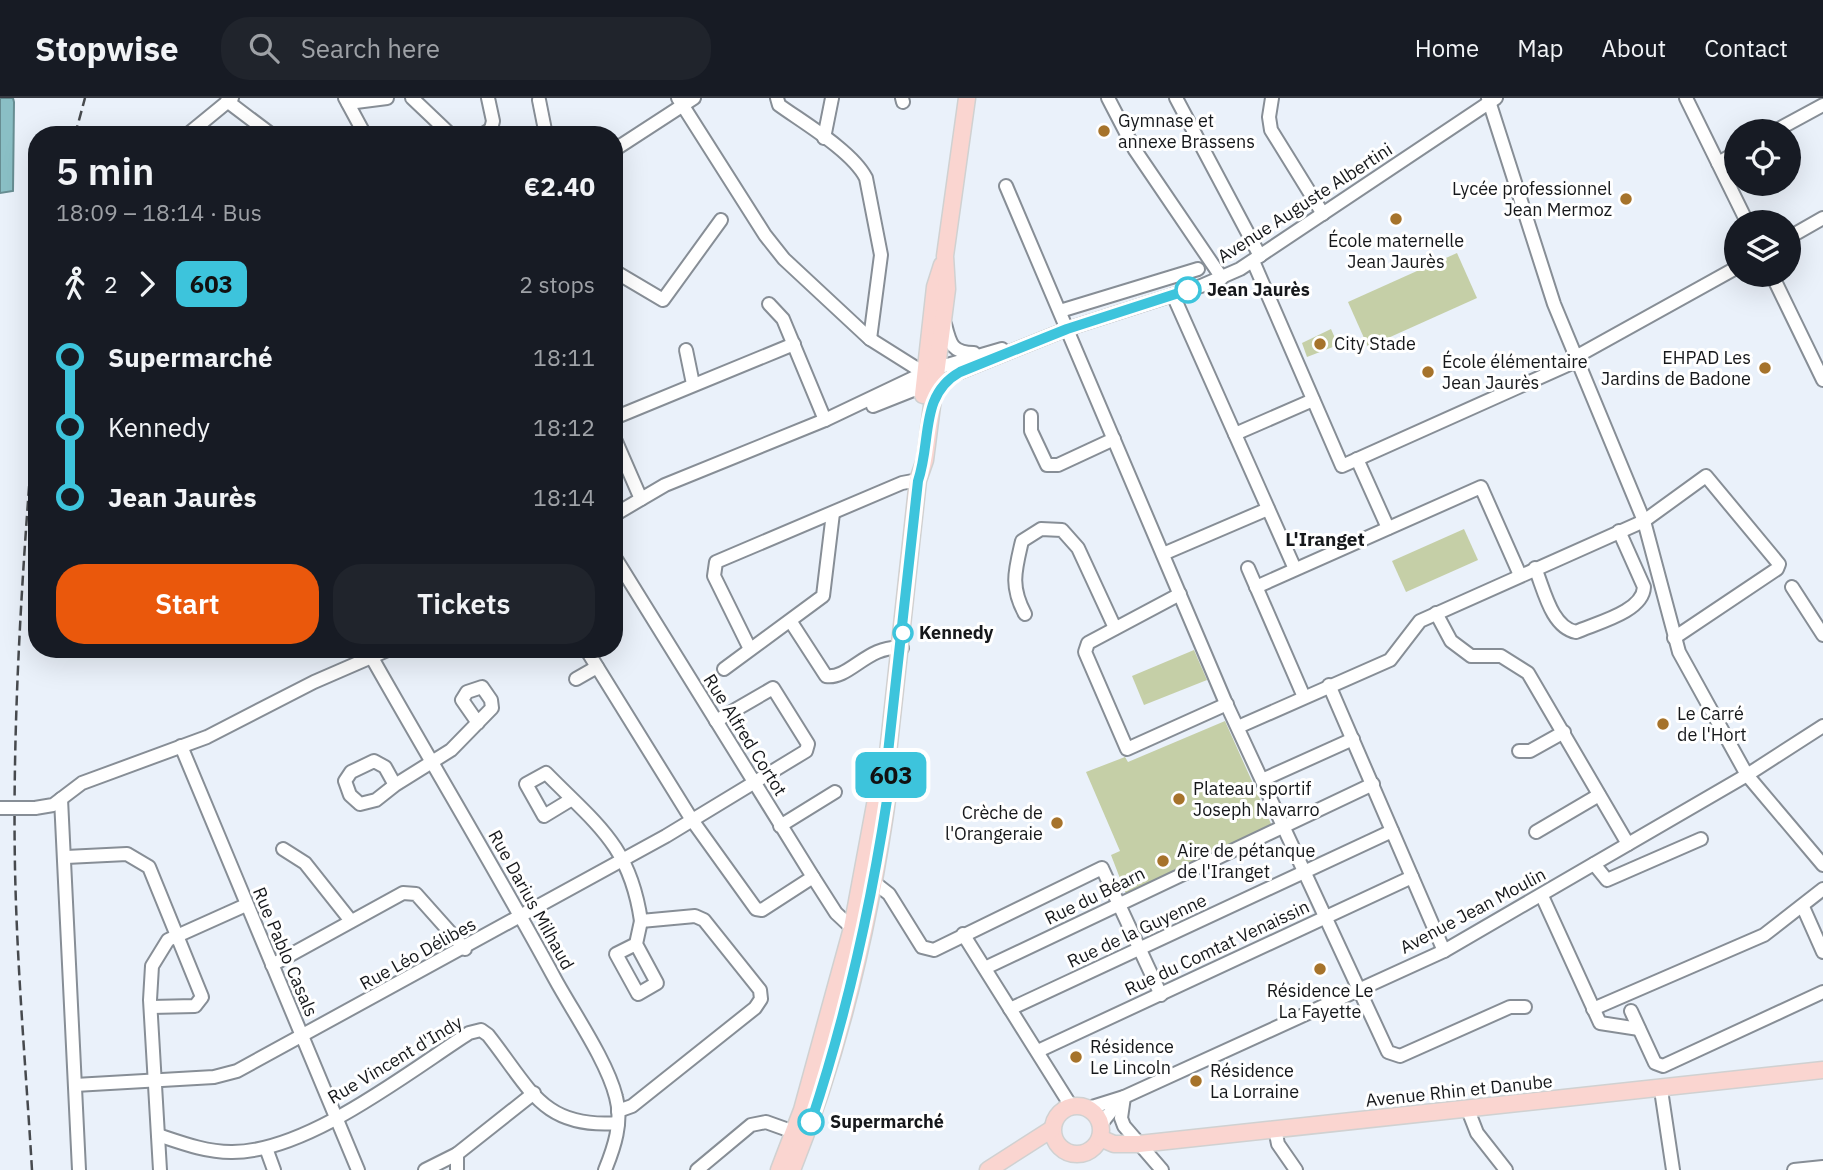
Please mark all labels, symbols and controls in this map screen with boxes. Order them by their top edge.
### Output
search box [221,17,711,80]
text: Stopwise [35,27,179,70]
icon: search [245,29,283,67]
text: Search here [301,31,440,65]
text: Home [1415,32,1479,64]
text: Map [1517,32,1563,64]
text: About [1601,32,1666,64]
text: Contact [1704,32,1788,64]
place label: Gymnase et annexe Brassens [1118,109,1255,153]
map controls [1724,119,1801,287]
button: locate [1724,119,1801,196]
marker: Gymnase et annexe Brassens [1096,123,1112,139]
street label: Avenue Auguste Albertini [1213,137,1396,268]
text: 5 min [56,146,154,195]
text: €2.40 [524,169,595,203]
place label: Lycée professionnel Jean Mermoz [1452,177,1612,221]
marker: Lycée professionnel Jean Mermoz [1618,191,1634,207]
text: 18:09 – 18:14 · Bus [56,197,262,227]
button: layers [1724,210,1801,287]
marker: École maternelle Jean Jaurès [1388,211,1404,227]
place label: École maternelle Jean Jaurès [1328,229,1464,273]
icon: walk [56,265,94,303]
icon: forward [128,265,166,303]
text: 603 [190,268,233,300]
text: 2 [104,269,118,299]
text: 2 stops [519,269,595,299]
marker: Jean Jaurès [1175,277,1201,303]
place label: Jean Jaurès [1207,278,1310,301]
place label: City Stade [1334,332,1416,355]
marker: City Stade [1312,336,1328,352]
text: Supermarché [108,340,273,374]
text: 18:11 [533,342,595,372]
place label: EHPAD Les Jardins de Badone [1601,346,1751,390]
place label: École élémentaire Jean Jaurès [1442,350,1588,394]
marker: EHPAD Les Jardins de Badone [1757,360,1773,376]
marker: École élémentaire Jean Jaurès [1420,364,1436,380]
text: Kennedy [108,410,210,444]
text: 18:12 [533,412,595,442]
text: Jean Jaurès [108,480,257,514]
text: 18:14 [533,482,595,512]
district label: L'Iranget [1285,527,1365,551]
button: Start [56,564,319,644]
button: Tickets [333,564,595,644]
place label: Kennedy [919,621,994,644]
marker: Kennedy [893,623,913,643]
street label: Rue Alfred Cortot [699,669,792,800]
place label: Le Carré de l'Hort [1677,702,1747,746]
marker: Le Carré de l'Hort [1655,716,1671,732]
line badge: 603 [851,752,931,798]
text: 603 [869,759,913,791]
place label: Plateau sportif Joseph Navarro [1193,777,1320,821]
marker: Plateau sportif Joseph Navarro [1171,791,1187,807]
place label: Crèche de l'Orangeraie [945,801,1043,845]
marker: Crèche de l'Orangeraie [1049,815,1065,831]
street label: Rue Darius Milhaud [483,826,579,974]
place label: Aire de pétanque de l'Iranget [1177,839,1315,883]
marker: Aire de pétanque de l'Iranget [1155,853,1171,869]
street label: Rue du Béarn [1041,861,1149,930]
street label: Avenue Jean Moulin [1396,862,1550,959]
street label: Rue Pablo Casals [248,883,323,1020]
street label: Rue de la Guyenne [1063,888,1210,973]
street label: Rue du Comtat Venaissin [1121,895,1313,1000]
street label: Rue Léo Délibes [356,912,480,995]
marker: Résidence Le La Fayette [1312,961,1328,977]
place label: Résidence Le La Fayette [1267,979,1373,1023]
street label: Rue Vincent d'Indy [323,1010,466,1109]
place label: Résidence Le Lincoln [1090,1035,1174,1079]
marker: Résidence Le Lincoln [1068,1049,1084,1065]
place label: Résidence La Lorraine [1210,1059,1299,1103]
street label: Avenue Rhin et Danube [1364,1069,1554,1112]
marker: Résidence La Lorraine [1188,1073,1204,1089]
marker: Supermarché [798,1109,824,1135]
place label: Supermarché [830,1110,944,1133]

